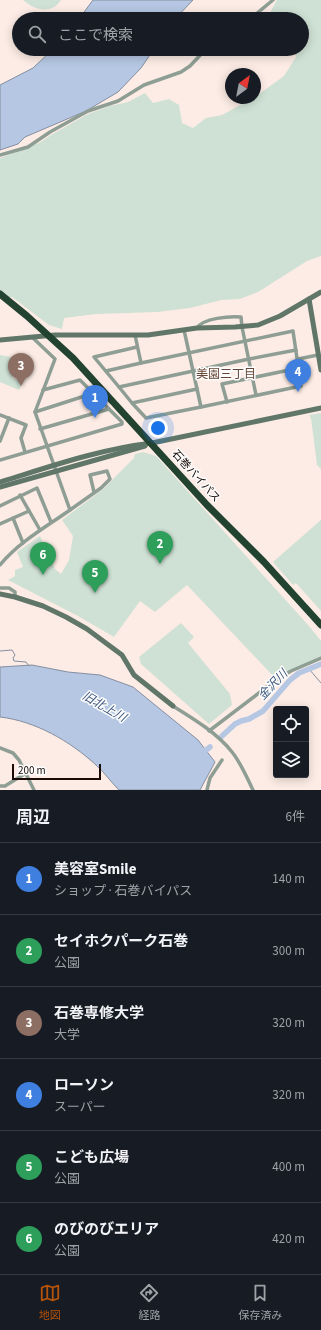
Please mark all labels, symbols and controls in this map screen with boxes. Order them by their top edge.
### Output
search box [12,12,309,56]
icon: search [26,23,48,45]
text: ここで検索 [58,25,133,46]
north arrow [225,68,261,104]
pin: 3 [8,353,34,386]
pin: 4 [285,359,311,392]
district label: 美園三丁目 [196,366,256,383]
pin: 1 [82,385,108,418]
your location [148,418,168,438]
street label: 石巻バイパス [168,447,224,505]
pin: 2 [147,531,173,564]
pin: 6 [30,542,56,575]
pin: 5 [82,560,108,593]
water label: 金沢川 [254,665,293,704]
water label: 旧北上川 [79,688,131,727]
map controls [273,706,309,778]
button: locate [273,706,309,742]
button: layers [273,742,309,778]
scale bar [12,762,101,781]
text: 200 m [18,763,46,778]
text: 周辺 [16,806,50,830]
text: 6件 [286,808,305,826]
text: 美容室Smile [54,859,136,880]
text: 1 [26,870,32,888]
text: 140 m [272,870,305,888]
text: ショップ · 石巻バイパス [54,882,192,900]
text: セイホクパーク石巻 [54,931,188,952]
text: 2 [26,942,32,960]
text: 300 m [272,942,305,960]
text: 公園 [54,954,80,972]
text: 石巻専修大学 [54,1003,144,1024]
text: 3 [26,1014,32,1032]
text: 320 m [272,1014,305,1032]
text: 大学 [54,1026,80,1044]
text: ローソン [54,1075,114,1096]
text: 4 [26,1086,32,1104]
text: 320 m [272,1086,305,1104]
text: スーパー [54,1098,106,1116]
text: こども広場 [54,1147,129,1168]
text: 5 [26,1158,32,1176]
text: 400 m [272,1158,305,1176]
text: 公園 [54,1170,80,1188]
text: のびのびエリア [54,1219,159,1240]
text: 6 [26,1230,32,1248]
text: 420 m [272,1230,305,1248]
text: 公園 [54,1242,80,1260]
tab: 地図 [39,1282,61,1323]
tab: 経路 [138,1282,160,1323]
tab: 保存済み [238,1282,282,1323]

